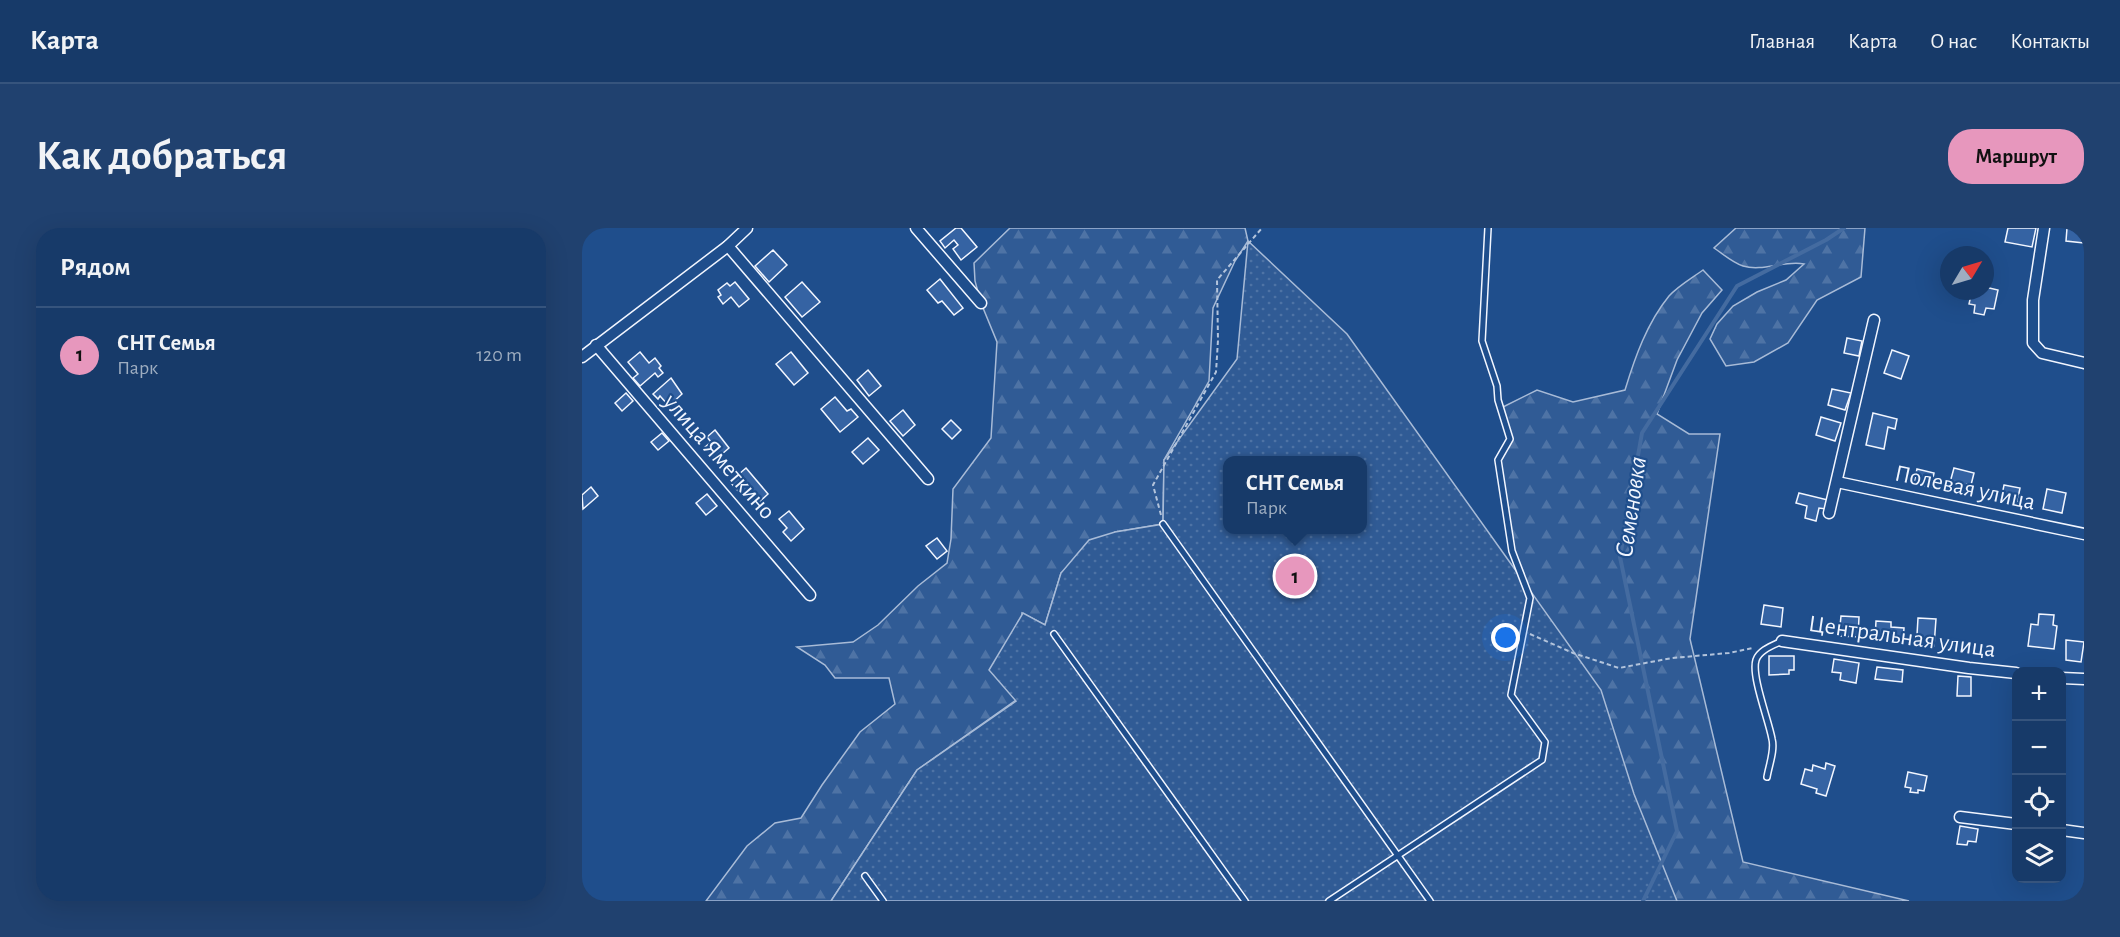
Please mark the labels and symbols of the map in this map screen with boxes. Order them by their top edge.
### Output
north arrow [1940,246,1994,300]
street label: улица Яметкино [658,389,780,524]
water label: Семеновка [1611,455,1651,559]
street label: Полевая улица [1892,461,2038,515]
pin: 1 [1276,554,1314,598]
street label: Центральная улица [1807,612,1997,662]
your location [1491,623,1520,652]

